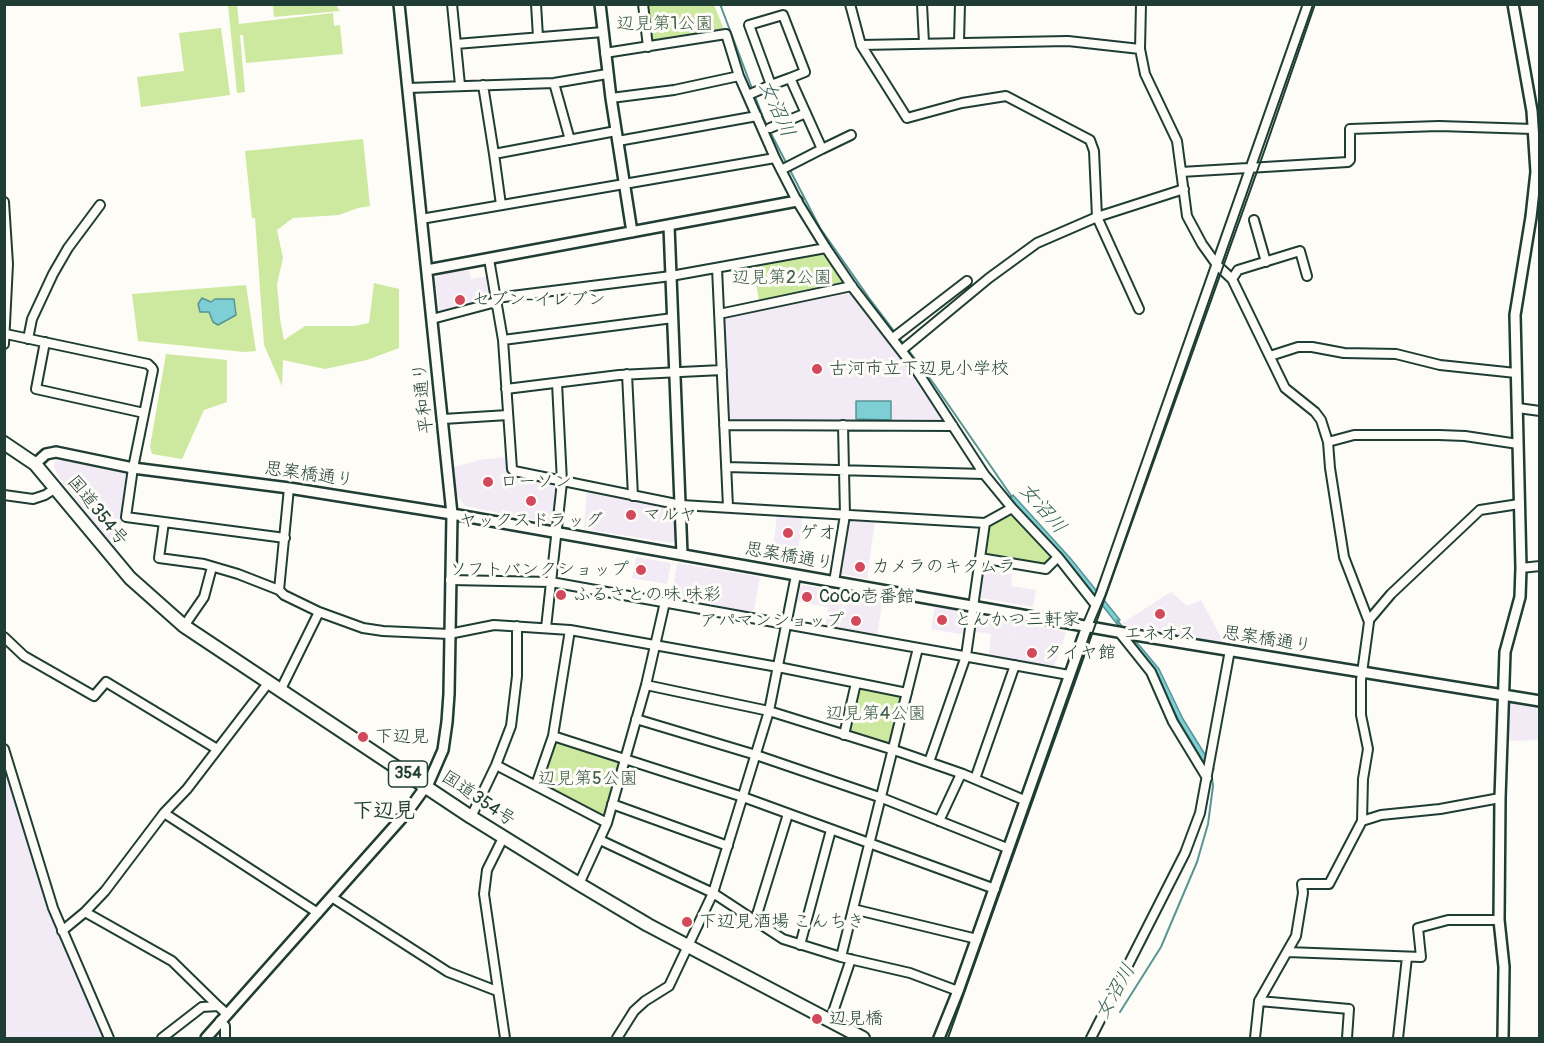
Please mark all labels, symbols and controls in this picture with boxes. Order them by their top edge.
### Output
park label: 辺見第1公園 [616,13,714,35]
water label: 女沼川 [753,77,799,141]
park label: 辺見第2公園 [732,267,832,289]
place label: セブン-イレブン [472,289,606,311]
marker: セブン-イレブン [453,293,467,307]
place label: 古河市立下辺見小学校 [829,358,1009,380]
street label: 平和通り [409,361,439,435]
marker: 古河市立下辺見小学校 [810,362,824,376]
street label: 思案橋通り [263,458,355,492]
street label: 国道354号 [62,471,132,551]
place label: ローソン [500,471,572,493]
marker: ローソン [481,475,495,489]
water label: 女沼川 [1013,478,1071,540]
marker: ヤックスドラッグ [524,494,538,508]
place label: マルヤ [643,504,697,526]
marker: マルヤ [624,508,638,522]
place label: ヤックスドラッグ [459,510,603,532]
place label: ゲオ [800,522,836,544]
marker: ゲオ [781,526,795,540]
street label: 思案橋通り [743,539,835,575]
place label: カメラのキタムラ [872,556,1016,578]
place label: ソフトバンクショップ [449,559,629,581]
marker: カメラのキタムラ [853,560,867,574]
marker: ソフトバンクショップ [634,563,648,577]
place label: ふるさとの味 味彩 [573,584,721,606]
place label: CoCo壱番館 [819,586,915,608]
marker: ふるさとの味 味彩 [554,588,568,602]
marker: CoCo壱番館 [800,590,814,604]
marker: エネオス [1153,607,1167,621]
place label: とんかつ三軒家 [954,609,1080,631]
place label: アパマンショップ [700,610,844,632]
marker: とんかつ三軒家 [935,613,949,627]
marker: アパマンショップ [849,614,863,628]
street label: 思案橋通り [1221,622,1313,658]
place label: エネオス [1124,623,1196,645]
place label: タイヤ館 [1044,642,1116,664]
marker: タイヤ館 [1025,646,1039,660]
park label: 辺見第4公園 [826,703,926,725]
place label: 下辺見 [375,726,429,748]
marker: 下辺見 [356,730,370,744]
road number: 354 [388,761,428,787]
street label: 国道354号 [437,766,519,832]
park label: 辺見第5公園 [538,768,638,790]
district label: 下辺見 [353,799,415,825]
place label: 下辺見酒場 こんちき [699,911,865,933]
marker: 下辺見酒場 こんちき [680,915,694,929]
water label: 女沼川 [1091,960,1141,1024]
place label: 辺見橋 [829,1008,883,1030]
marker: 辺見橋 [810,1012,824,1026]

